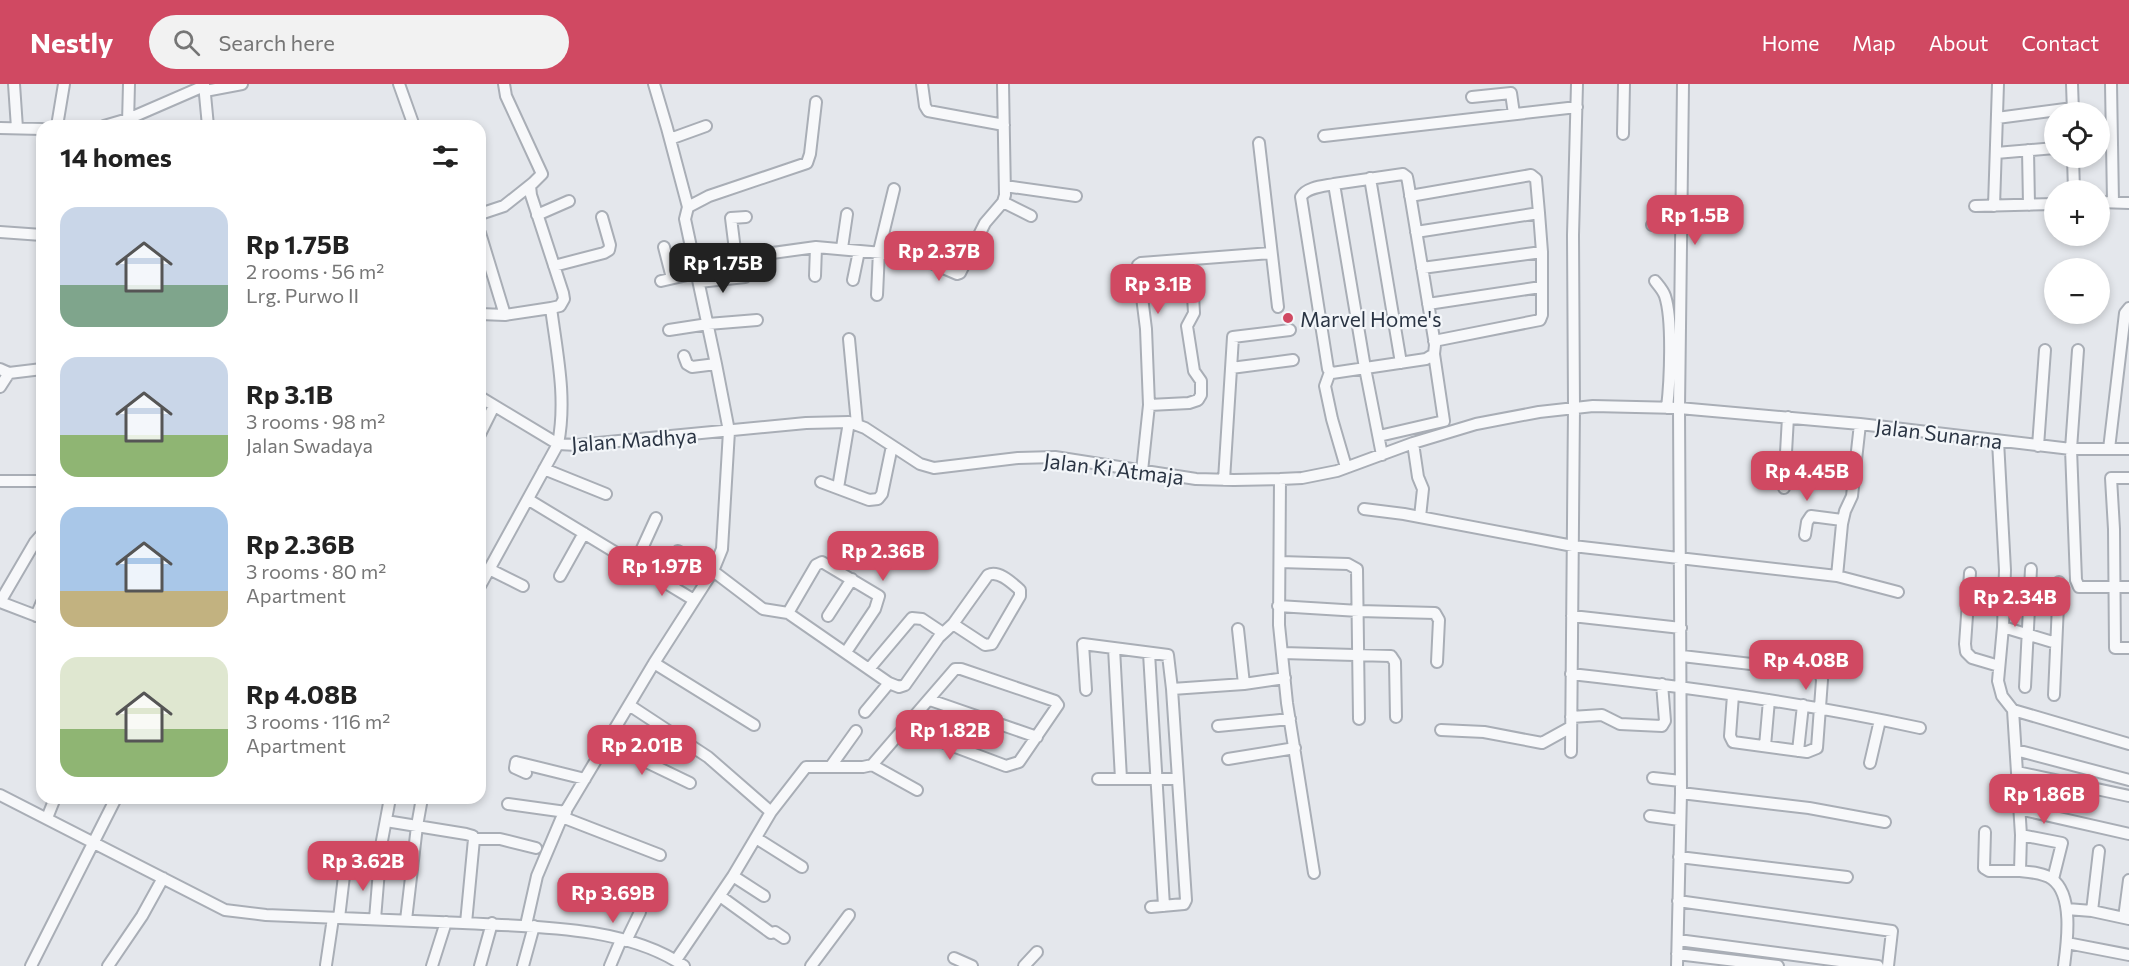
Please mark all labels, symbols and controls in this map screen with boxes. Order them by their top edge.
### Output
search box [149,15,569,69]
text: Nestly [30,25,113,59]
icon: search [170,26,203,59]
text: Search here [218,29,335,56]
text: Home [1762,30,1819,55]
text: Map [1852,30,1896,55]
text: About [1929,30,1988,55]
text: Contact [2021,30,2099,55]
map controls [2044,102,2110,324]
button: locate [2044,102,2110,168]
icon: filters [429,140,462,173]
text: 14 homes [60,141,172,172]
button: + [2044,180,2110,246]
pin: Rp 1.5B [1640,195,1750,246]
text: Rp 1.5B [1661,202,1729,226]
text: Rp 1.75B [246,228,349,259]
icon: home [108,231,180,303]
pin: Rp 2.37B [877,231,1001,282]
text: Rp 2.37B [898,238,980,262]
pin: Rp 1.75B [661,243,785,294]
text: Rp 1.75B [683,250,763,274]
button: − [2044,258,2110,324]
text: 2 rooms · 56 m² [246,259,384,283]
pin: Rp 3.1B [1103,264,1213,315]
text: Rp 3.1B [1125,271,1191,295]
text: Lrg. Purwo II [246,283,359,307]
place label: Marvel Home's [1300,306,1442,331]
marker: Marvel Home's [1281,311,1295,325]
text: Rp 3.1B [246,378,333,409]
icon: home [108,381,180,453]
text: 3 rooms · 98 m² [246,409,385,433]
street label: Jalan Sunarna [1874,413,2004,453]
street label: Jalan Madhya [570,422,698,456]
text: Jalan Swadaya [246,433,373,457]
street label: Jalan Ki Atmaja [1043,447,1185,489]
pin: Rp 4.45B [1745,451,1869,502]
text: Rp 4.45B [1765,458,1849,482]
text: Rp 2.36B [246,528,354,559]
icon: home [108,531,180,603]
pin: Rp 2.36B [821,531,945,582]
text: Rp 2.36B [841,538,925,562]
pin: Rp 1.97B [600,546,724,597]
text: Rp 1.97B [622,553,702,577]
text: 3 rooms · 80 m² [246,559,386,583]
pin: Rp 2.34B [1953,577,2077,628]
text: Apartment [246,583,346,607]
text: Rp 2.34B [1973,584,2057,608]
pin: Rp 4.08B [1744,640,1868,691]
text: Rp 4.08B [1763,647,1849,671]
text: Rp 4.08B [246,678,357,709]
icon: home [108,681,180,753]
text: 3 rooms · 116 m² [246,709,390,733]
pin: Rp 1.82B [888,710,1012,761]
text: Rp 1.82B [910,717,990,741]
pin: Rp 2.01B [580,725,704,776]
text: Rp 2.01B [601,732,683,756]
text: Apartment [246,733,346,757]
pin: Rp 1.86B [1982,774,2106,825]
text: Rp 1.86B [2003,781,2085,805]
pin: Rp 3.62B [301,841,425,892]
text: Rp 3.62B [322,848,404,872]
pin: Rp 3.69B [551,873,675,924]
text: Rp 3.69B [571,880,655,904]

